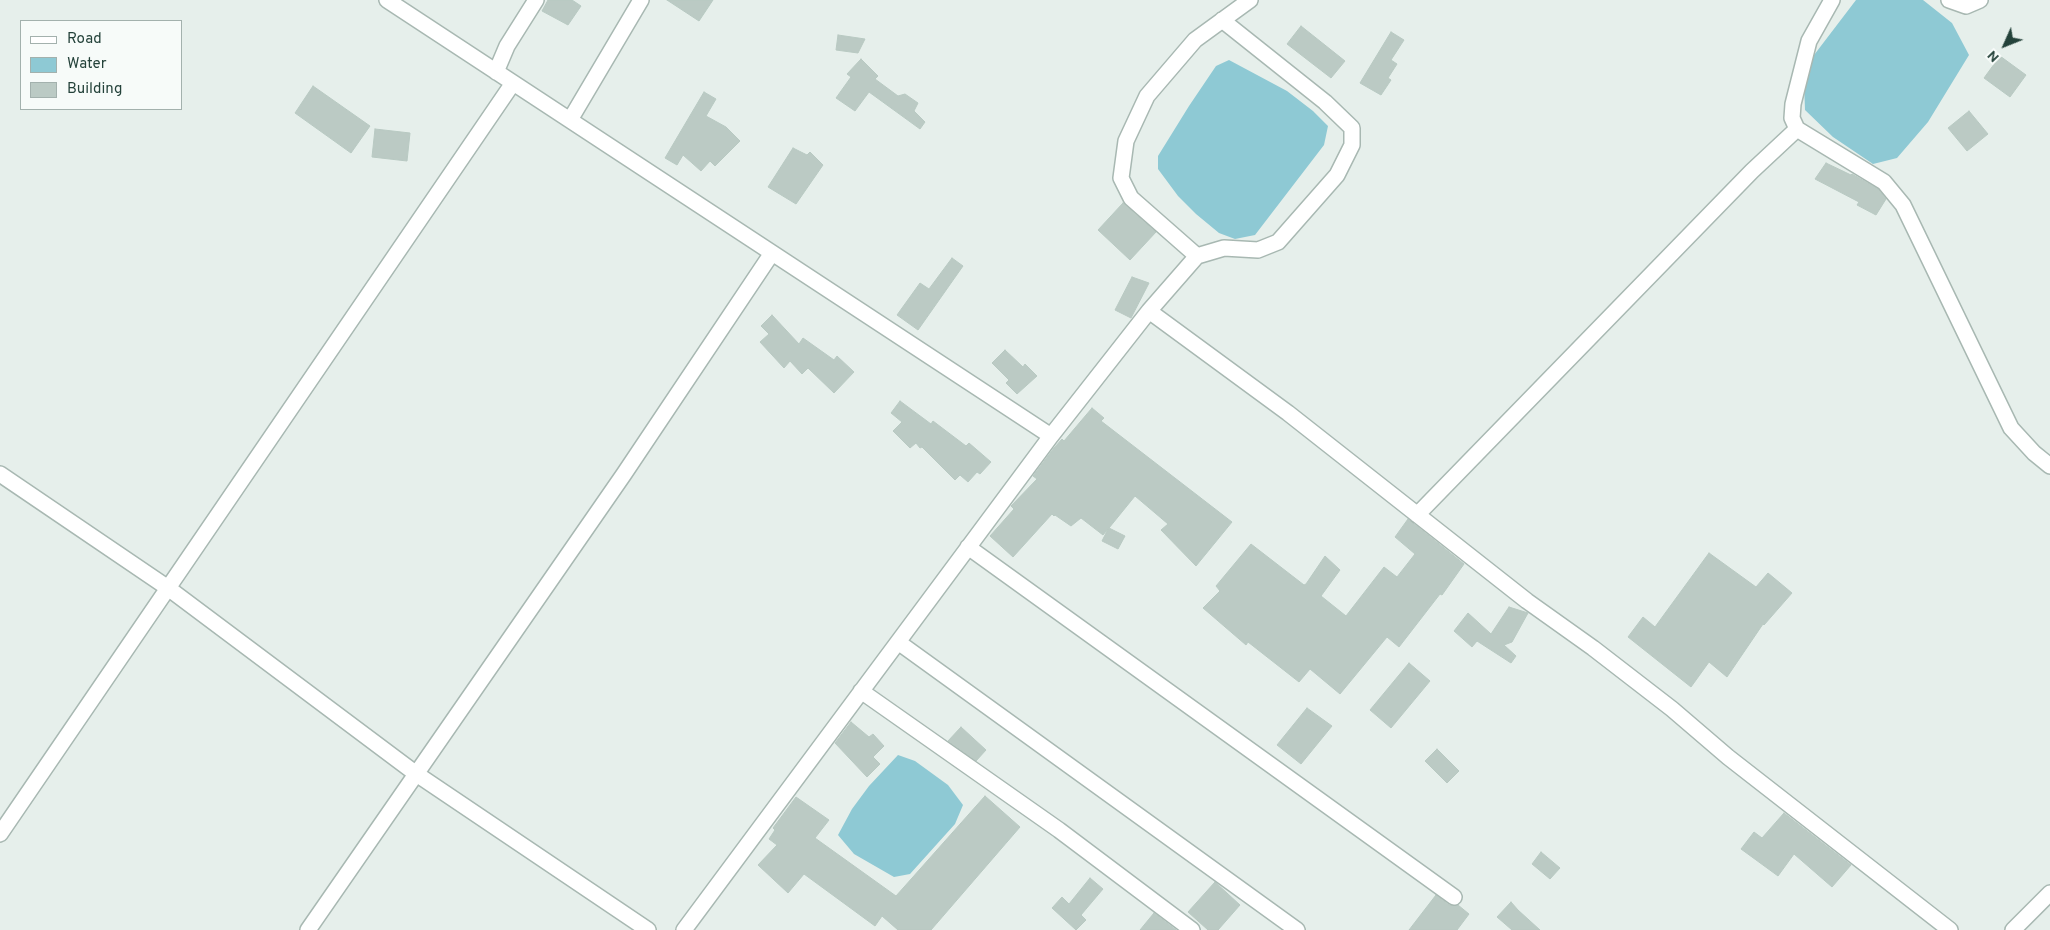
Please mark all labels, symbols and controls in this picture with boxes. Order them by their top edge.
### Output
legend [20,20,182,110]
north arrow [1980,20,2030,70]
text: Road [67,30,102,49]
text: N [1984,46,2003,65]
text: Water [67,55,106,74]
text: Building [67,80,122,99]

